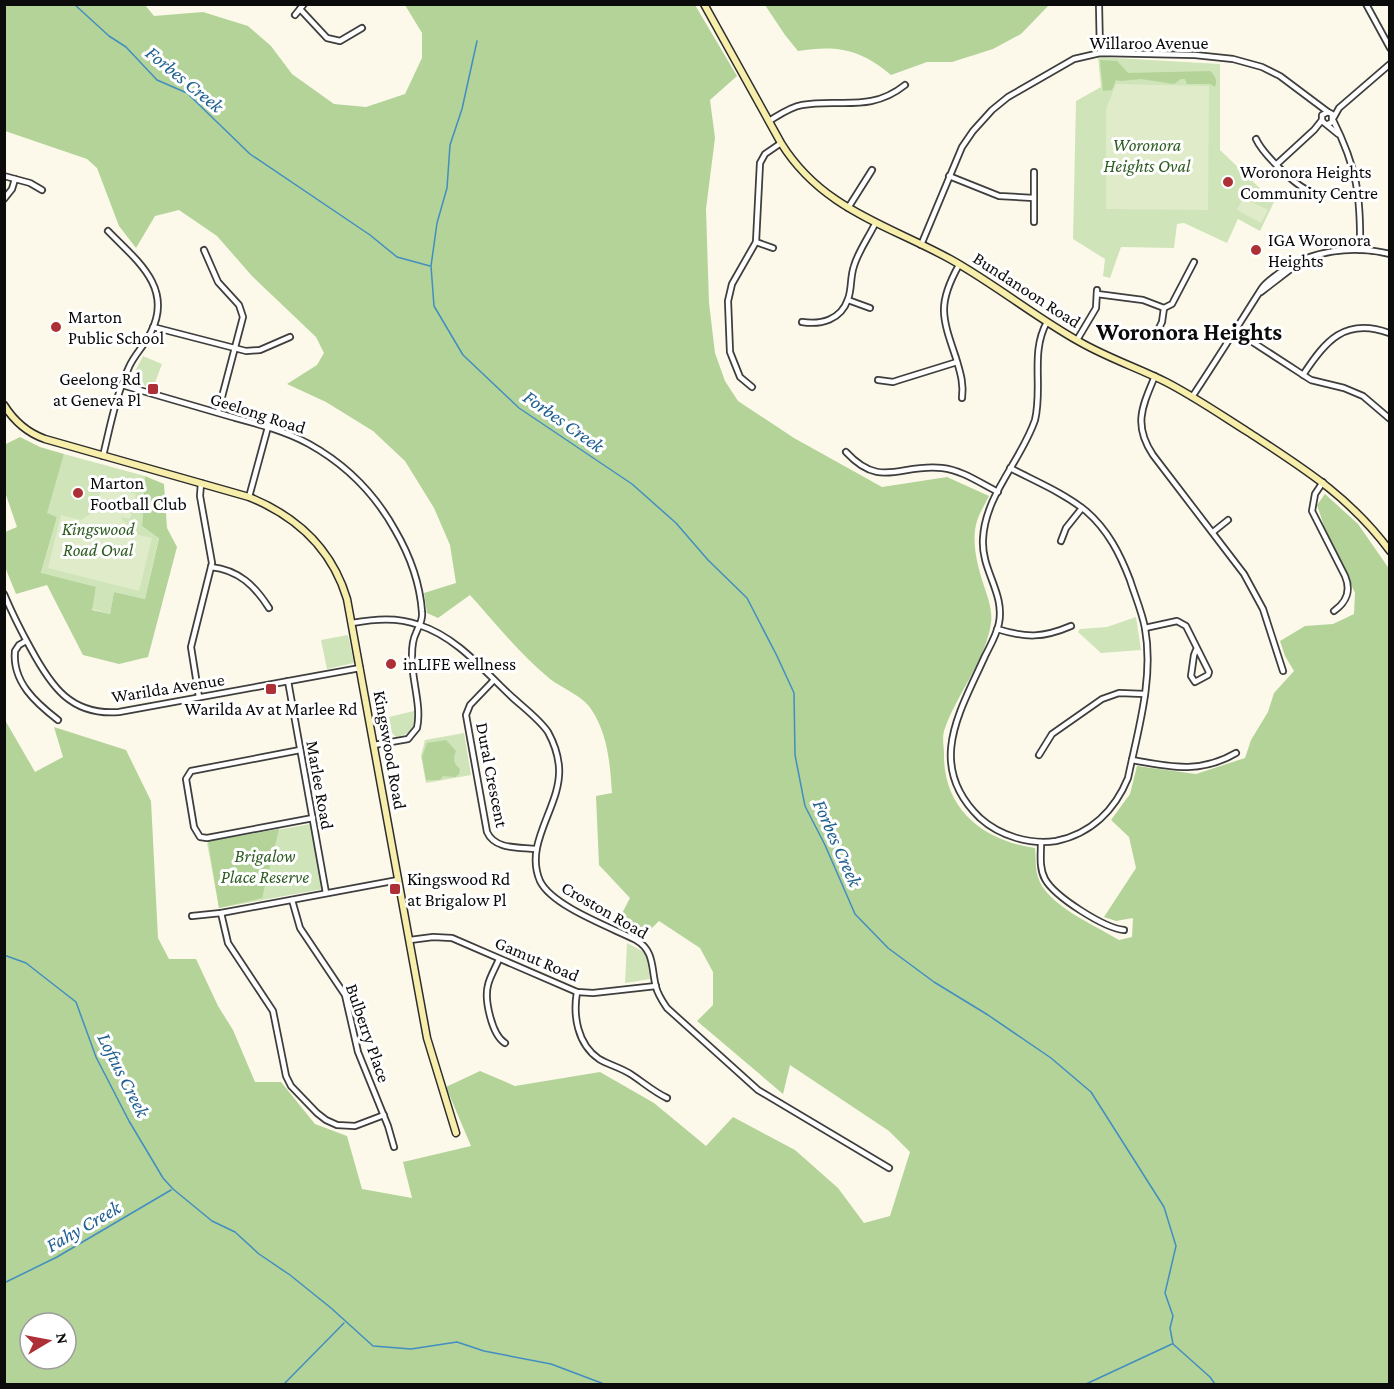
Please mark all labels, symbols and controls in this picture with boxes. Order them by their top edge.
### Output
street label: Willaroo Avenue [1089,33,1209,53]
water label: Forbes Creek [142,41,229,118]
park label: Woronora Heights Oval [1104,135,1191,176]
place label: Woronora Heights Community Centre [1240,162,1378,203]
marker: Woronora Heights Community Centre [1221,175,1235,189]
place label: IGA Woronora Heights [1268,230,1371,271]
marker: IGA Woronora Heights [1249,243,1263,257]
street label: Bundanoon Road [970,248,1085,332]
place label: Marton Public School [68,307,164,348]
district label: Woronora Heights [1095,318,1282,345]
marker: Marton Public School [49,320,63,334]
place label: Geelong Rd at Geneva Pl [53,369,142,410]
marker: Geelong Rd at Geneva Pl [146,382,160,396]
water label: Forbes Creek [519,385,610,458]
street label: Geelong Road [208,388,309,438]
place label: Marton Football Club [90,473,187,514]
marker: Marton Football Club [71,486,85,500]
park label: Kingswood Road Oval [62,519,135,560]
place label: inLIFE wellness [403,654,516,674]
marker: inLIFE wellness [384,657,398,671]
street label: Warilda Avenue [110,669,226,707]
marker: Warilda Av at Marlee Rd [264,682,278,696]
street label: Kingswood Road [370,689,410,812]
place label: Warilda Av at Marlee Rd [185,699,358,719]
street label: Dural Crescent [472,721,512,830]
street label: Marlee Road [302,739,338,832]
water label: Forbes Creek [809,796,868,891]
park label: Brigalow Place Reserve [221,846,309,887]
place label: Kingswood Rd at Brigalow Pl [407,869,511,910]
street label: Croston Road [558,877,652,943]
marker: Kingswood Rd at Brigalow Pl [388,882,402,896]
street label: Gamut Road [492,932,583,986]
street label: Bulberry Place [342,981,394,1085]
water label: Loftus Creek [92,1029,155,1122]
water label: Fahy Creek [42,1195,126,1257]
north arrow [18,1311,78,1371]
text: N [53,1332,72,1345]

